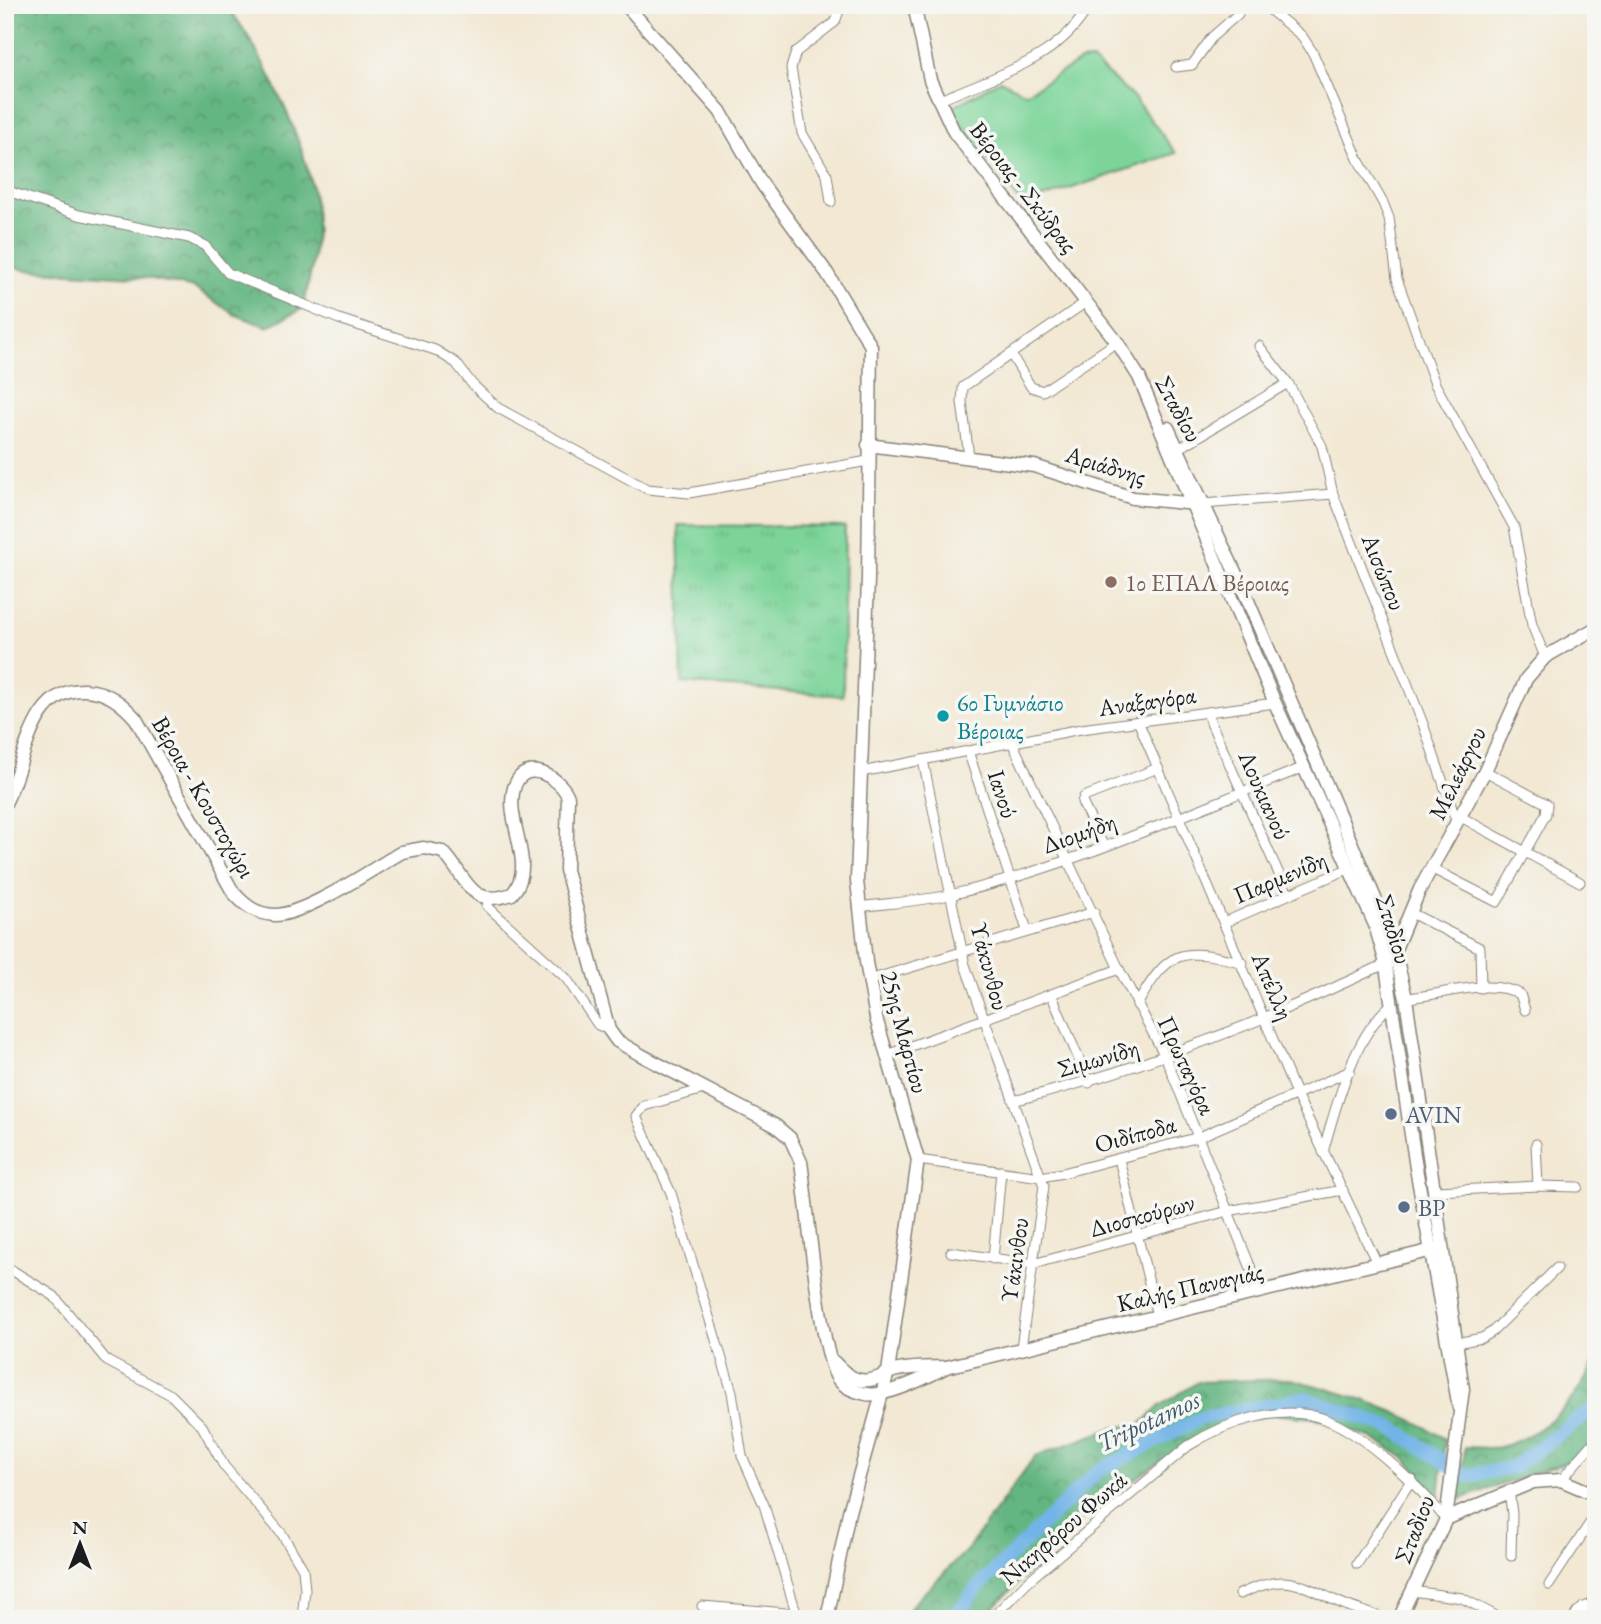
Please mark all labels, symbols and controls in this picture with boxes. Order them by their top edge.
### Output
street label: Βέροιας - Σκύδρας [963,115,1085,259]
street label: Σταδίου [1148,370,1210,448]
street label: Αριάδνης [1061,438,1150,492]
street label: Αισώπου [1354,528,1413,615]
place label: 1ο ΕΠΑΛ Βέροιας [1125,567,1289,598]
marker: 1ο ΕΠΑΛ Βέροιας [1103,574,1119,590]
street label: Αναξαγόρα [1095,679,1198,723]
place label: 6ο Γυμνάσιο Βέροιας [957,687,1064,746]
marker: 6ο Γυμνάσιο Βέροιας [935,708,951,724]
street label: Βέροια - Κουστοχώρι [145,710,263,884]
street label: Μελεάργου [1421,721,1493,825]
street label: Λουκιανού [1231,745,1298,844]
street label: Ιανού [981,766,1025,822]
street label: Διομήδη [1038,805,1120,861]
street label: Παρμενίδη [1229,844,1331,910]
street label: Σταδίου [1369,891,1419,967]
street label: Υάκυνθου [963,918,1017,1014]
street label: Απέλλη [1245,946,1301,1025]
street label: 25ης Μαρτίου [874,967,936,1097]
street label: Πρωταγόρα [1151,1011,1223,1119]
street label: Σιμωνίδη [1054,1032,1142,1084]
place label: AVIN [1404,1099,1462,1130]
marker: AVIN [1383,1106,1399,1122]
street label: Οιδίποδα [1091,1108,1179,1160]
street label: Διοσκούρων [1086,1186,1198,1244]
place label: BP [1418,1192,1445,1223]
marker: BP [1396,1199,1412,1215]
street label: Υάκινθου [993,1215,1035,1305]
street label: Καλής Παναγιάς [1114,1255,1266,1319]
water label: Tripotamos [1091,1382,1206,1460]
street label: Νικηφόρου Φωκά [993,1464,1133,1592]
street label: Σταδίου [1387,1490,1441,1568]
north arrow [46,1508,116,1578]
text: N [72,1515,88,1540]

